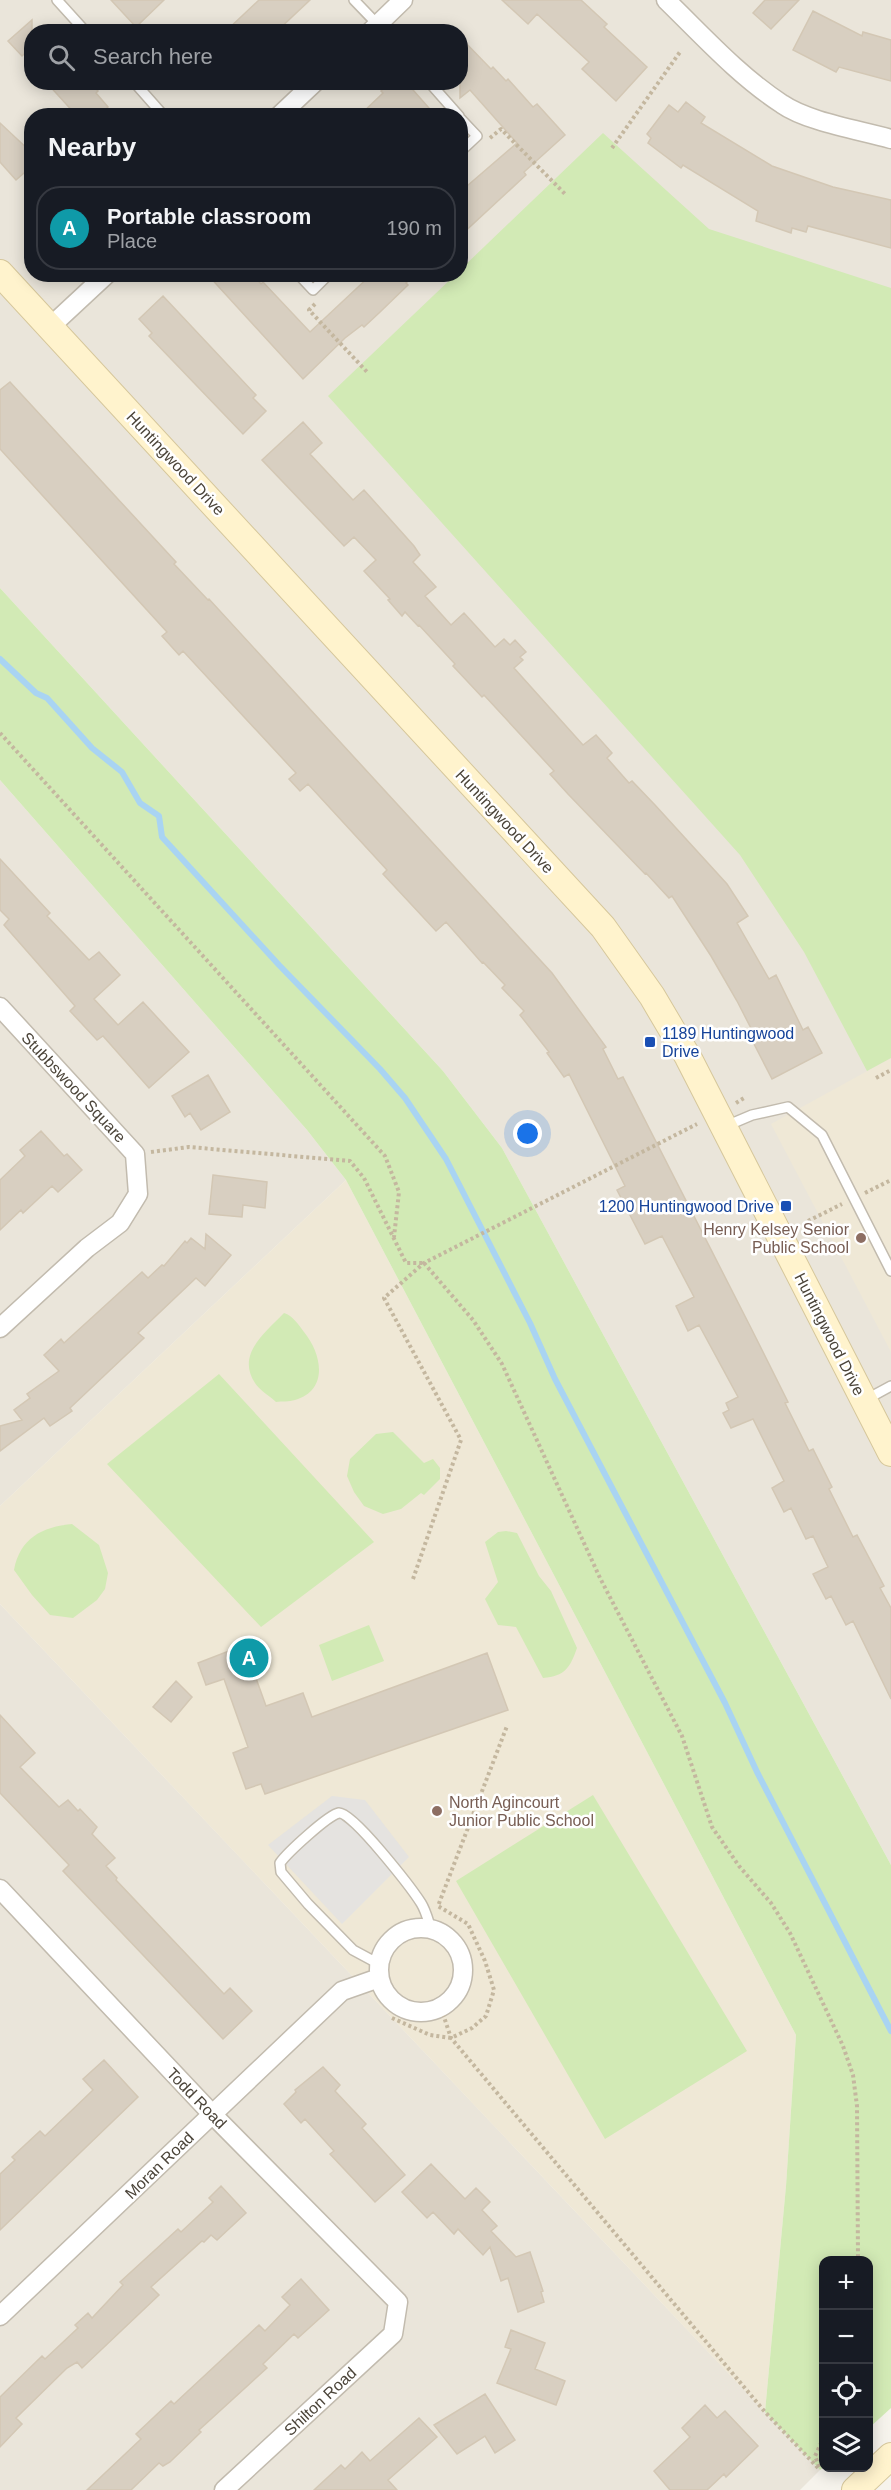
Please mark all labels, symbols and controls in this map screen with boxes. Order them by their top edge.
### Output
search box [24,24,468,90]
icon: search [45,41,78,74]
text: Search here [93,44,213,69]
text: Nearby [48,132,136,162]
text: Portable classroom [107,204,311,229]
text: A [62,217,77,239]
text: 190 m [386,217,442,239]
text: Place [107,230,157,252]
street label: Huntingwood Drive [123,408,228,519]
street label: Huntingwood Drive [452,766,557,877]
place label: 1189 Huntingwood Drive [662,1025,794,1060]
street label: Stubbswood Square [18,1029,129,1146]
marker: 1189 Huntingwood Drive [643,1035,657,1049]
your location [513,1119,542,1148]
place label: 1200 Huntingwood Drive [599,1198,774,1215]
marker: 1200 Huntingwood Drive [779,1199,793,1213]
place label: Henry Kelsey Senior Public School [703,1221,850,1256]
marker: Henry Kelsey Senior Public School [854,1231,868,1245]
street label: Huntingwood Drive [791,1270,868,1398]
pin: A [230,1636,268,1680]
place label: North Agincourt Junior Public School [449,1794,594,1829]
marker: North Agincourt Junior Public School [430,1804,444,1818]
street label: Todd Road [164,2065,230,2132]
street label: Moran Road [122,2129,197,2202]
map controls [819,2256,873,2472]
button: + [819,2256,873,2310]
button: − [819,2310,873,2364]
street label: Shilton Road [281,2364,360,2439]
button: locate [819,2364,873,2418]
button: layers [819,2418,873,2472]

